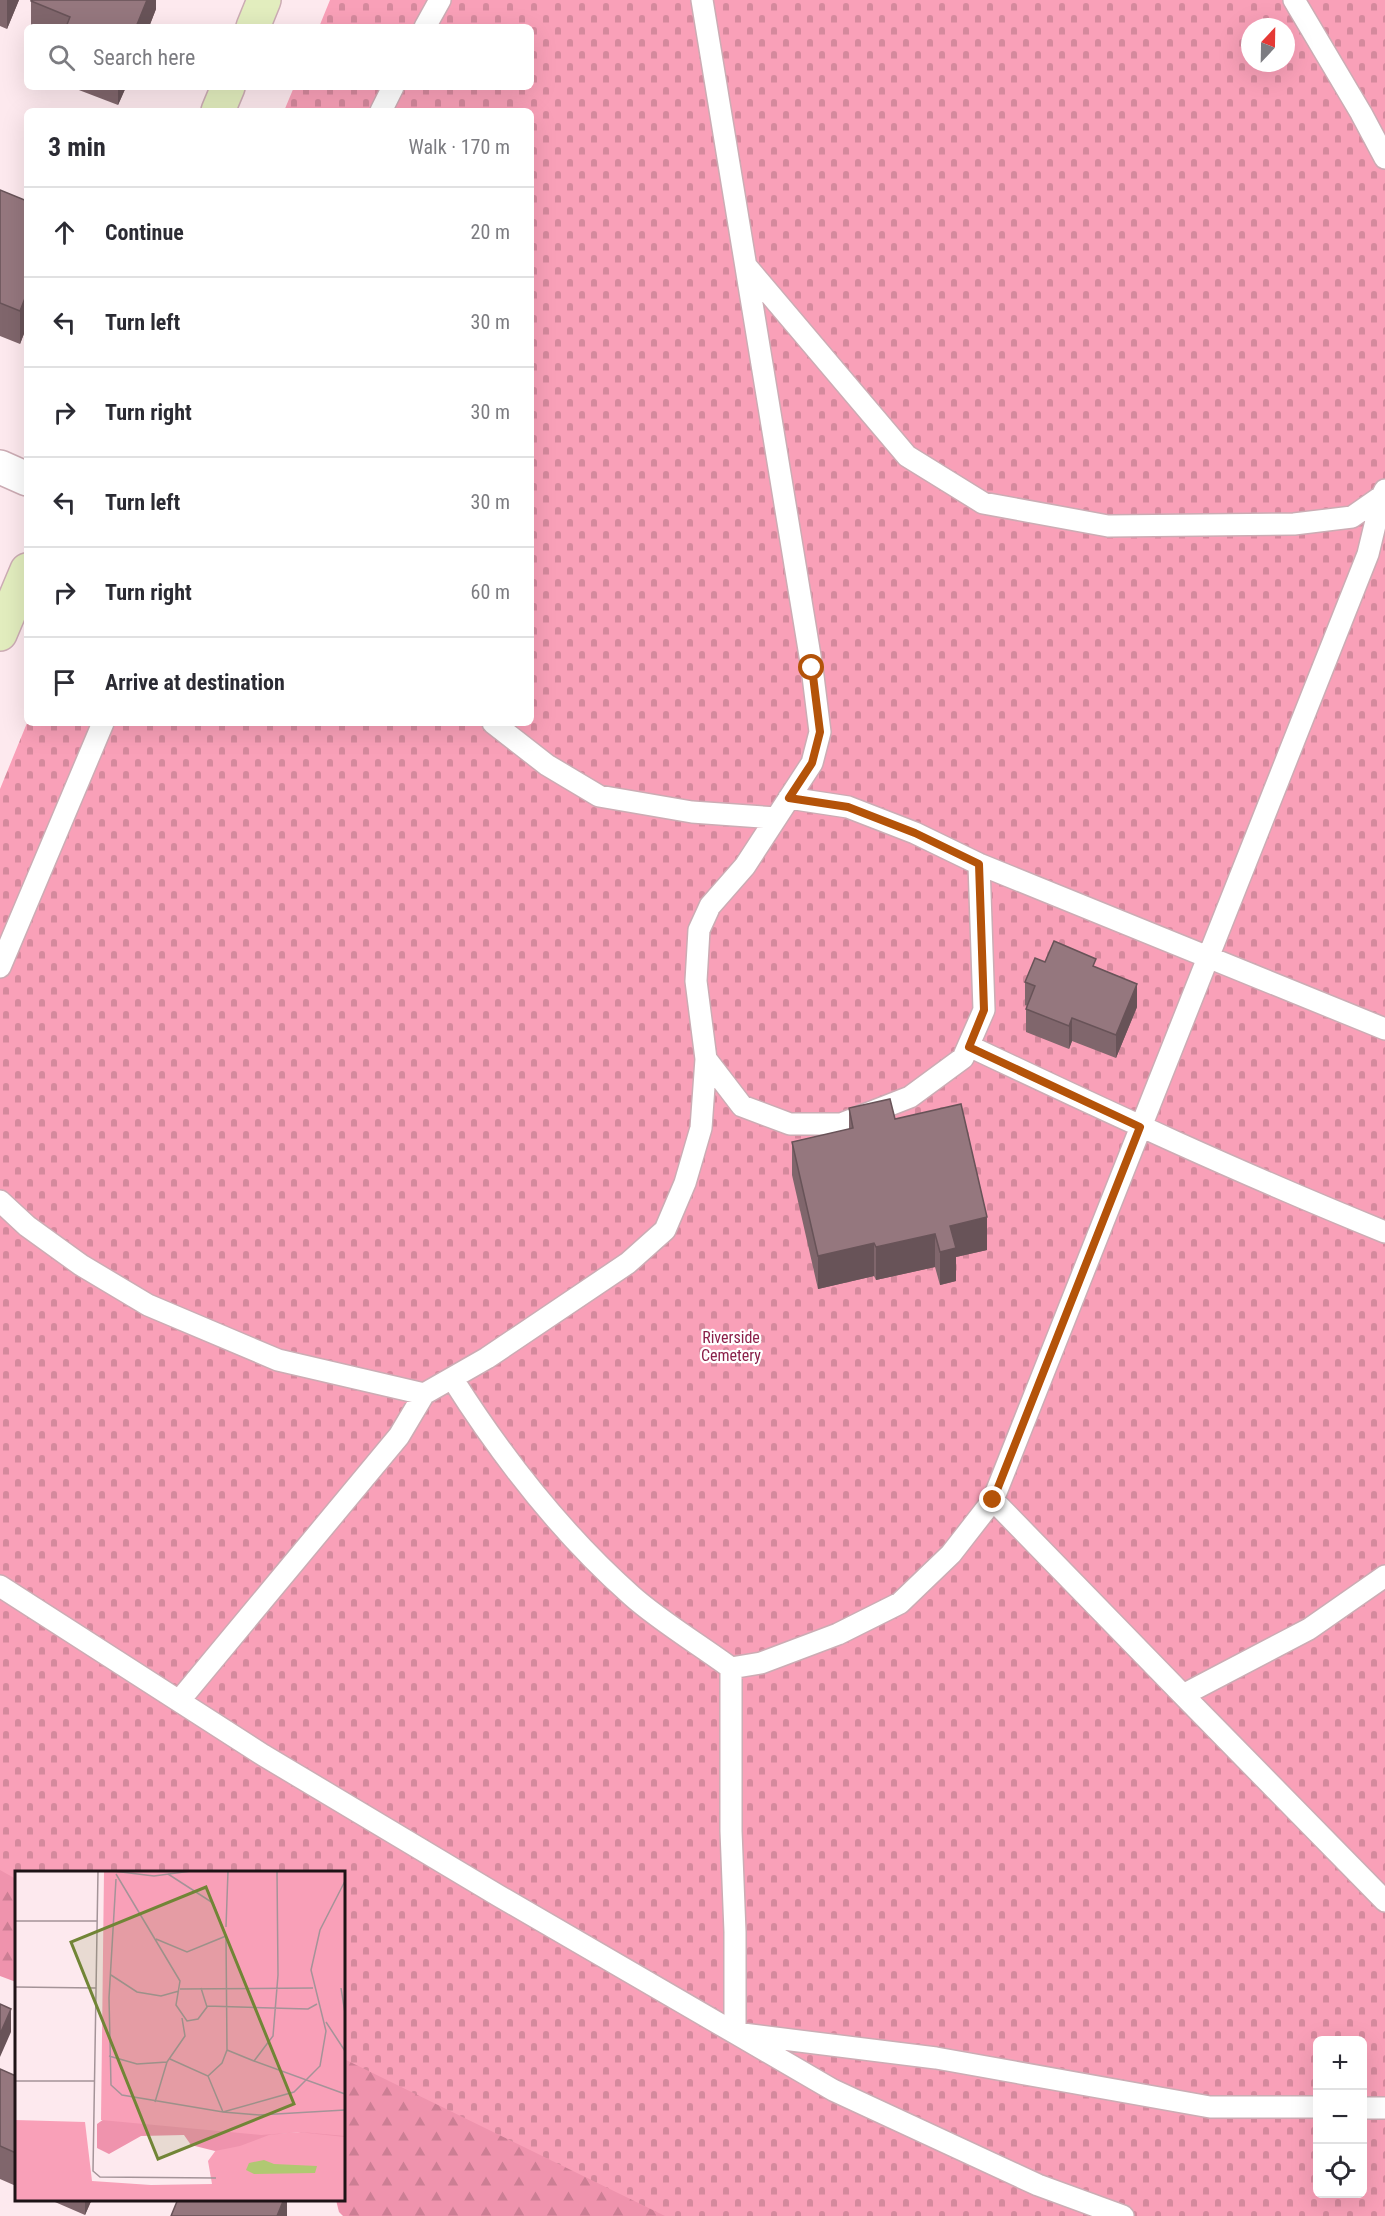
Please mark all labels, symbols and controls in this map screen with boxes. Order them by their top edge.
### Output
north arrow [1241,18,1295,72]
search box [24,24,534,90]
icon: search [45,41,78,74]
text: Search here [93,45,195,70]
text: 3 min [48,132,106,162]
text: Walk · 170 m [409,135,510,159]
icon: ahead [48,216,81,249]
text: Continue [105,220,184,245]
text: 20 m [471,220,510,244]
icon: left [48,306,81,339]
text: Turn left [105,310,180,335]
text: 30 m [471,310,510,334]
icon: right [48,396,81,429]
text: Turn right [105,400,192,425]
text: 30 m [471,400,510,424]
icon: left [48,486,81,519]
text: Turn left [105,490,180,515]
text: 30 m [471,490,510,514]
icon: right [48,576,81,609]
text: Turn right [105,580,192,605]
text: 60 m [471,580,510,604]
route start [798,654,824,680]
icon: arrive [48,666,81,699]
text: Arrive at destination [105,670,285,695]
park label: Riverside Cemetery [701,1328,761,1365]
route end [979,1486,1005,1512]
inset map [15,1871,345,2201]
map controls [1313,2036,1367,2198]
button: + [1313,2036,1367,2090]
button: − [1313,2090,1367,2144]
button: locate [1313,2144,1367,2198]

